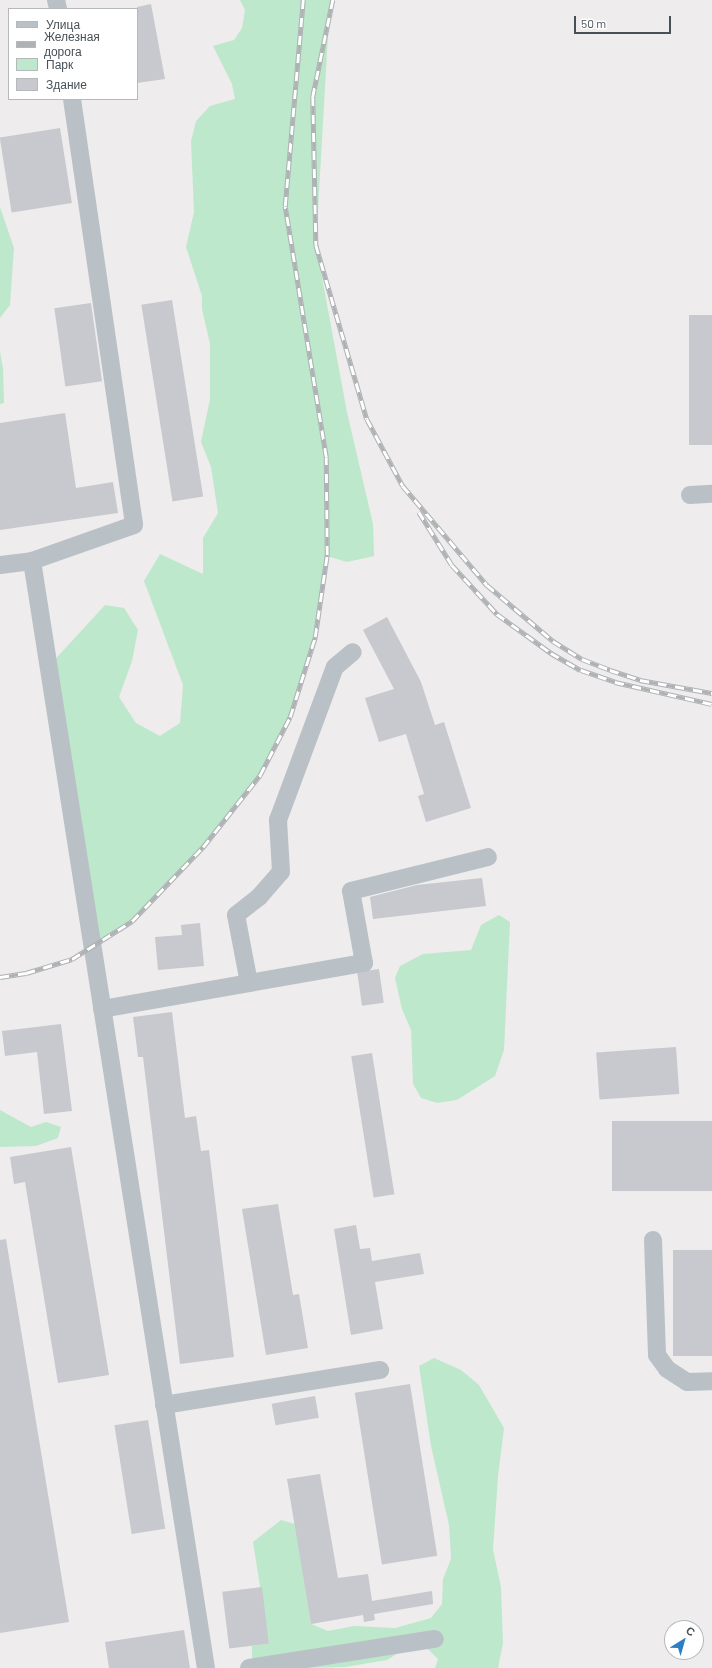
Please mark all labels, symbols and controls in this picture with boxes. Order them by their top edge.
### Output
legend [8,8,138,100]
scale bar [576,8,673,34]
text: 50 m [581,16,606,30]
text: Улица [46,17,80,31]
text: Железная дорога [44,29,100,58]
text: Парк [46,57,73,71]
text: Здание [46,77,87,91]
north arrow [664,1620,704,1660]
text: С [684,1623,698,1638]

